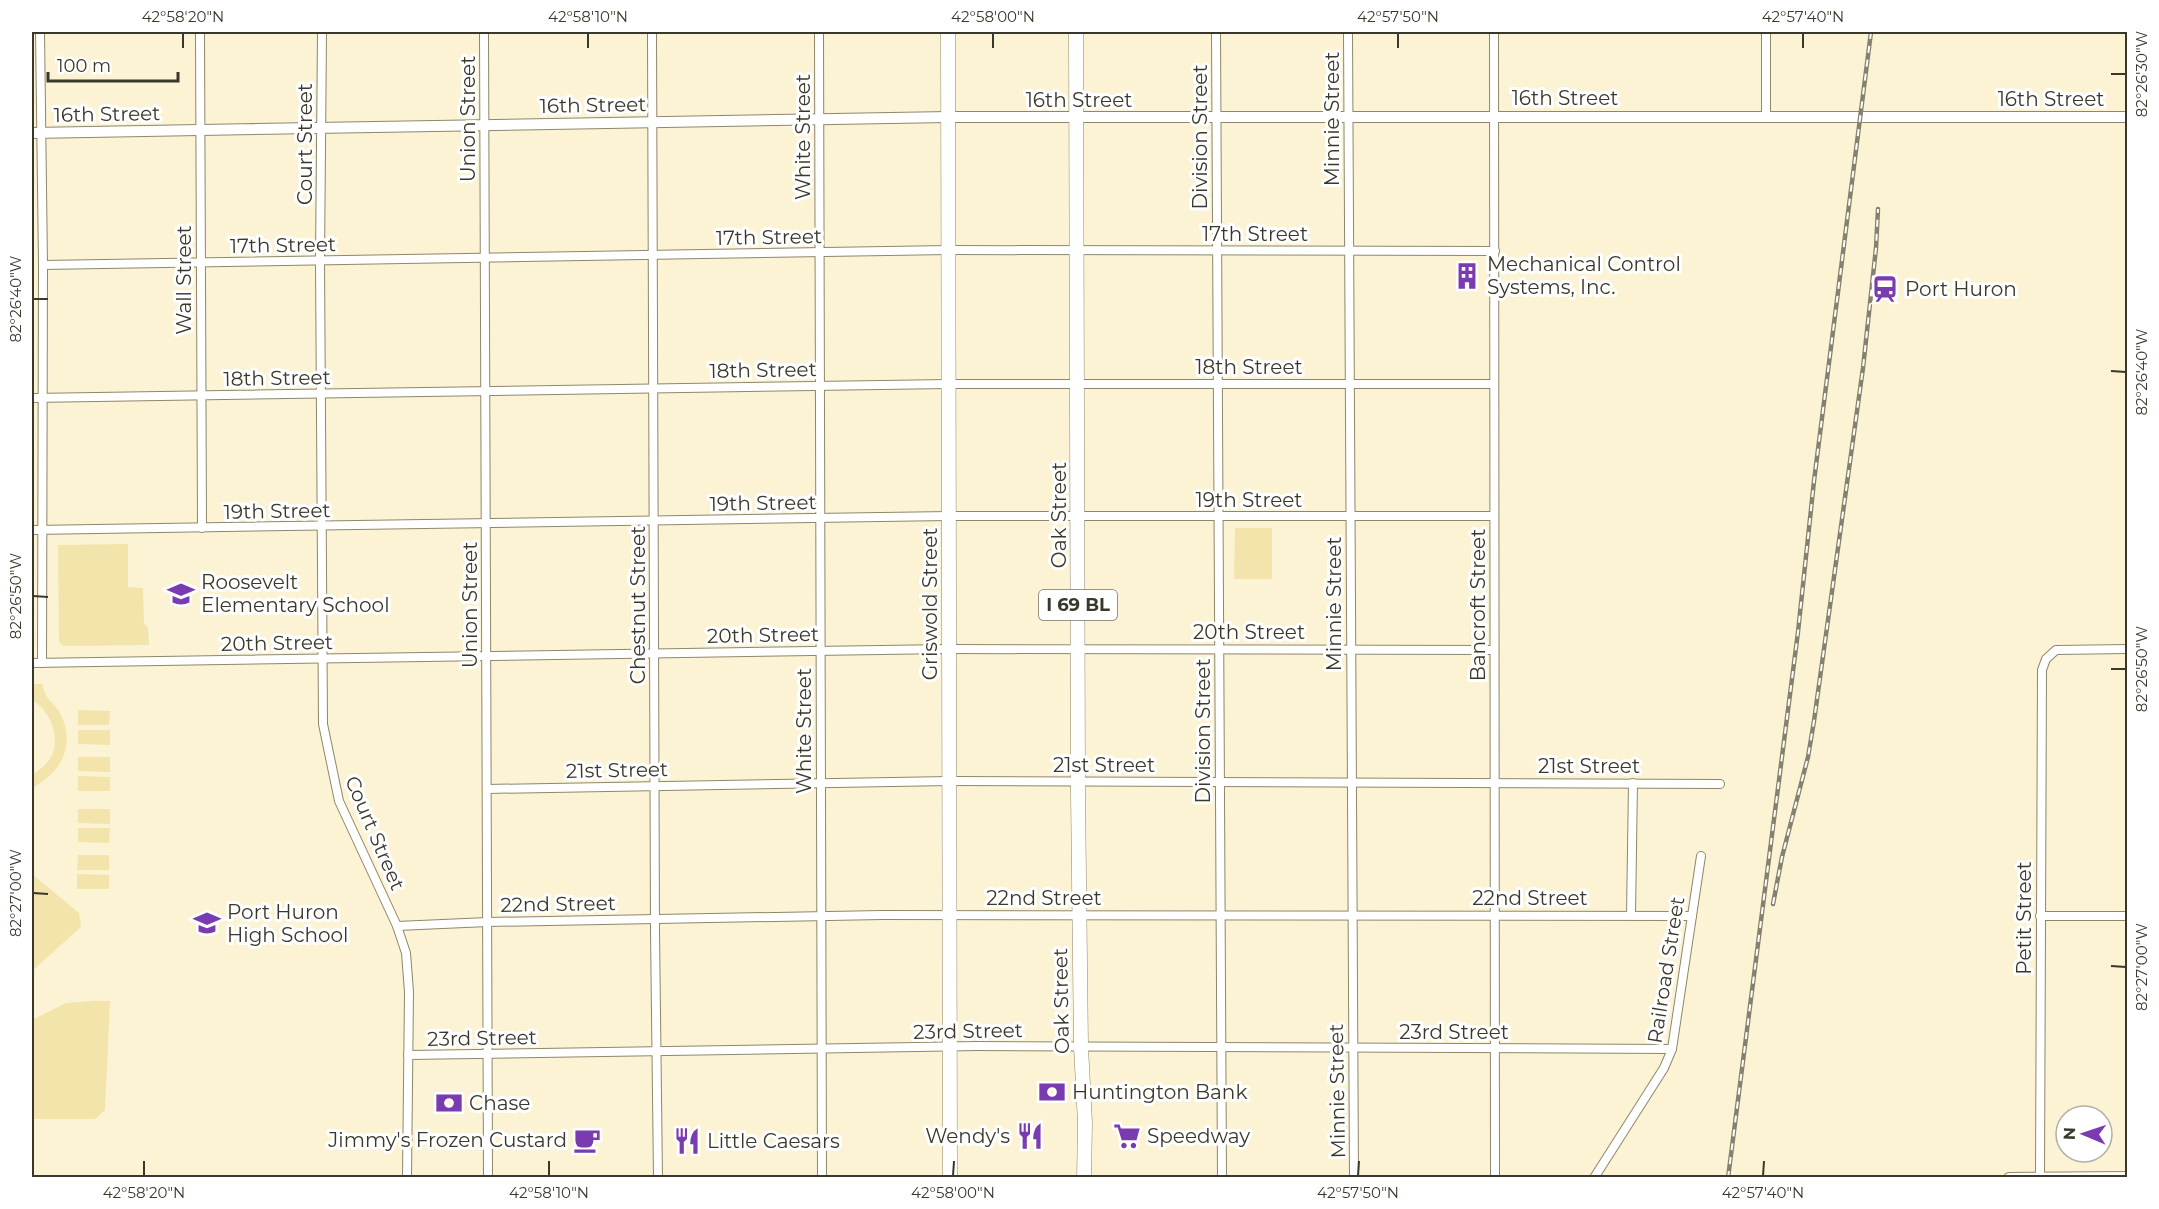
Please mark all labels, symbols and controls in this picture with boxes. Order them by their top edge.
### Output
text: 42°58'20"N [142,7,224,26]
text: 42°58'10"N [548,7,628,26]
text: 42°58'00"N [951,7,1035,26]
text: 42°57'50"N [1357,7,1439,26]
text: 42°57'40"N [1762,7,1844,26]
text: 82°26'30"W [2132,30,2151,117]
scale bar [48,45,178,83]
street label: Minnie Street [1320,52,1344,186]
text: 100 m [57,55,111,77]
street label: Union Street [456,56,480,182]
street label: Division Street [1188,64,1212,210]
street label: White Street [791,74,815,200]
street label: Court Street [293,83,317,205]
street label: 16th Street [1512,86,1618,110]
street label: 16th Street [1998,87,2104,111]
street label: 16th Street [1026,88,1132,112]
street label: 16th Street [539,92,647,118]
street label: 16th Street [53,101,161,127]
street label: 17th Street [1202,222,1308,246]
street label: 17th Street [716,224,822,250]
street label: Wall Street [172,225,196,335]
street label: 17th Street [230,232,336,258]
place label: Mechanical Control Systems, Inc. [1487,252,1681,299]
text: 82°26'40"W [6,255,25,342]
building icon: Mechanical Control Systems, Inc. [1452,261,1482,291]
station icon: Port Huron [1870,274,1900,304]
place label: Port Huron [1905,277,2017,301]
text: 82°26'40"W [2132,328,2151,415]
street label: 18th Street [1195,355,1303,379]
street label: 18th Street [709,357,817,383]
street label: 18th Street [223,365,331,391]
street label: Oak Street [1047,462,1071,568]
street label: 19th Street [1196,488,1302,512]
street label: 19th Street [709,490,817,516]
street label: 19th Street [223,498,331,524]
street label: Chestnut Street [626,526,650,684]
street label: Griswold Street [918,528,942,680]
street label: Bancroft Street [1466,529,1490,681]
street label: Minnie Street [1322,537,1346,671]
street label: Union Street [458,542,482,668]
text: 82°26'50"W [6,553,25,639]
place label: Roosevelt Elementary School [201,570,390,617]
school or university icon: Roosevelt Elementary School [166,579,196,609]
road number: I 69 BL [1039,590,1117,620]
street label: 20th Street [1193,620,1305,644]
street label: 20th Street [707,622,819,648]
text: 82°26'50"W [2132,626,2151,712]
street label: 20th Street [221,630,333,656]
street label: Division Street [1191,658,1215,804]
street label: White Street [792,668,816,794]
street label: 21st Street [1053,753,1155,777]
street label: 21st Street [1538,754,1640,778]
street label: 21st Street [566,757,668,783]
street label: Court Street [340,772,410,894]
text: 82°27'00"W [6,849,25,937]
street label: Petit Street [2012,861,2036,975]
street label: 22nd Street [986,886,1102,910]
street label: 22nd Street [1472,886,1588,910]
street label: 22nd Street [500,891,616,917]
street label: Railroad Street [1643,895,1689,1045]
place label: Port Huron High School [227,900,349,947]
school or university icon: Port Huron High School [192,908,222,938]
text: 82°27'00"W [2132,923,2151,1011]
street label: Oak Street [1048,948,1074,1054]
street label: 23rd Street [913,1018,1023,1044]
street label: 23rd Street [1399,1020,1509,1044]
street label: Minnie Street [1324,1023,1350,1159]
street label: 23rd Street [427,1025,537,1051]
bank icon: Huntington Bank [1037,1077,1067,1107]
place label: Huntington Bank [1072,1080,1247,1104]
bank icon: Chase [434,1088,464,1118]
place label: Chase [469,1091,530,1115]
north arrow [2054,1104,2114,1164]
restaurant icon: Wendy's [1015,1121,1045,1151]
supermarket icon: Speedway [1112,1121,1142,1151]
place label: Wendy's [925,1124,1010,1148]
place label: Speedway [1147,1124,1250,1148]
cafe icon: Jimmy's Frozen Custard [572,1125,602,1155]
restaurant icon: Little Caesars [672,1126,702,1156]
text: N [2060,1127,2079,1140]
place label: Jimmy's Frozen Custard [327,1128,567,1152]
place label: Little Caesars [707,1129,840,1153]
text: 42°58'20"N [103,1183,185,1202]
text: 42°58'10"N [509,1183,589,1202]
text: 42°58'00"N [911,1183,995,1202]
text: 42°57'50"N [1317,1183,1399,1202]
text: 42°57'40"N [1722,1183,1804,1202]

